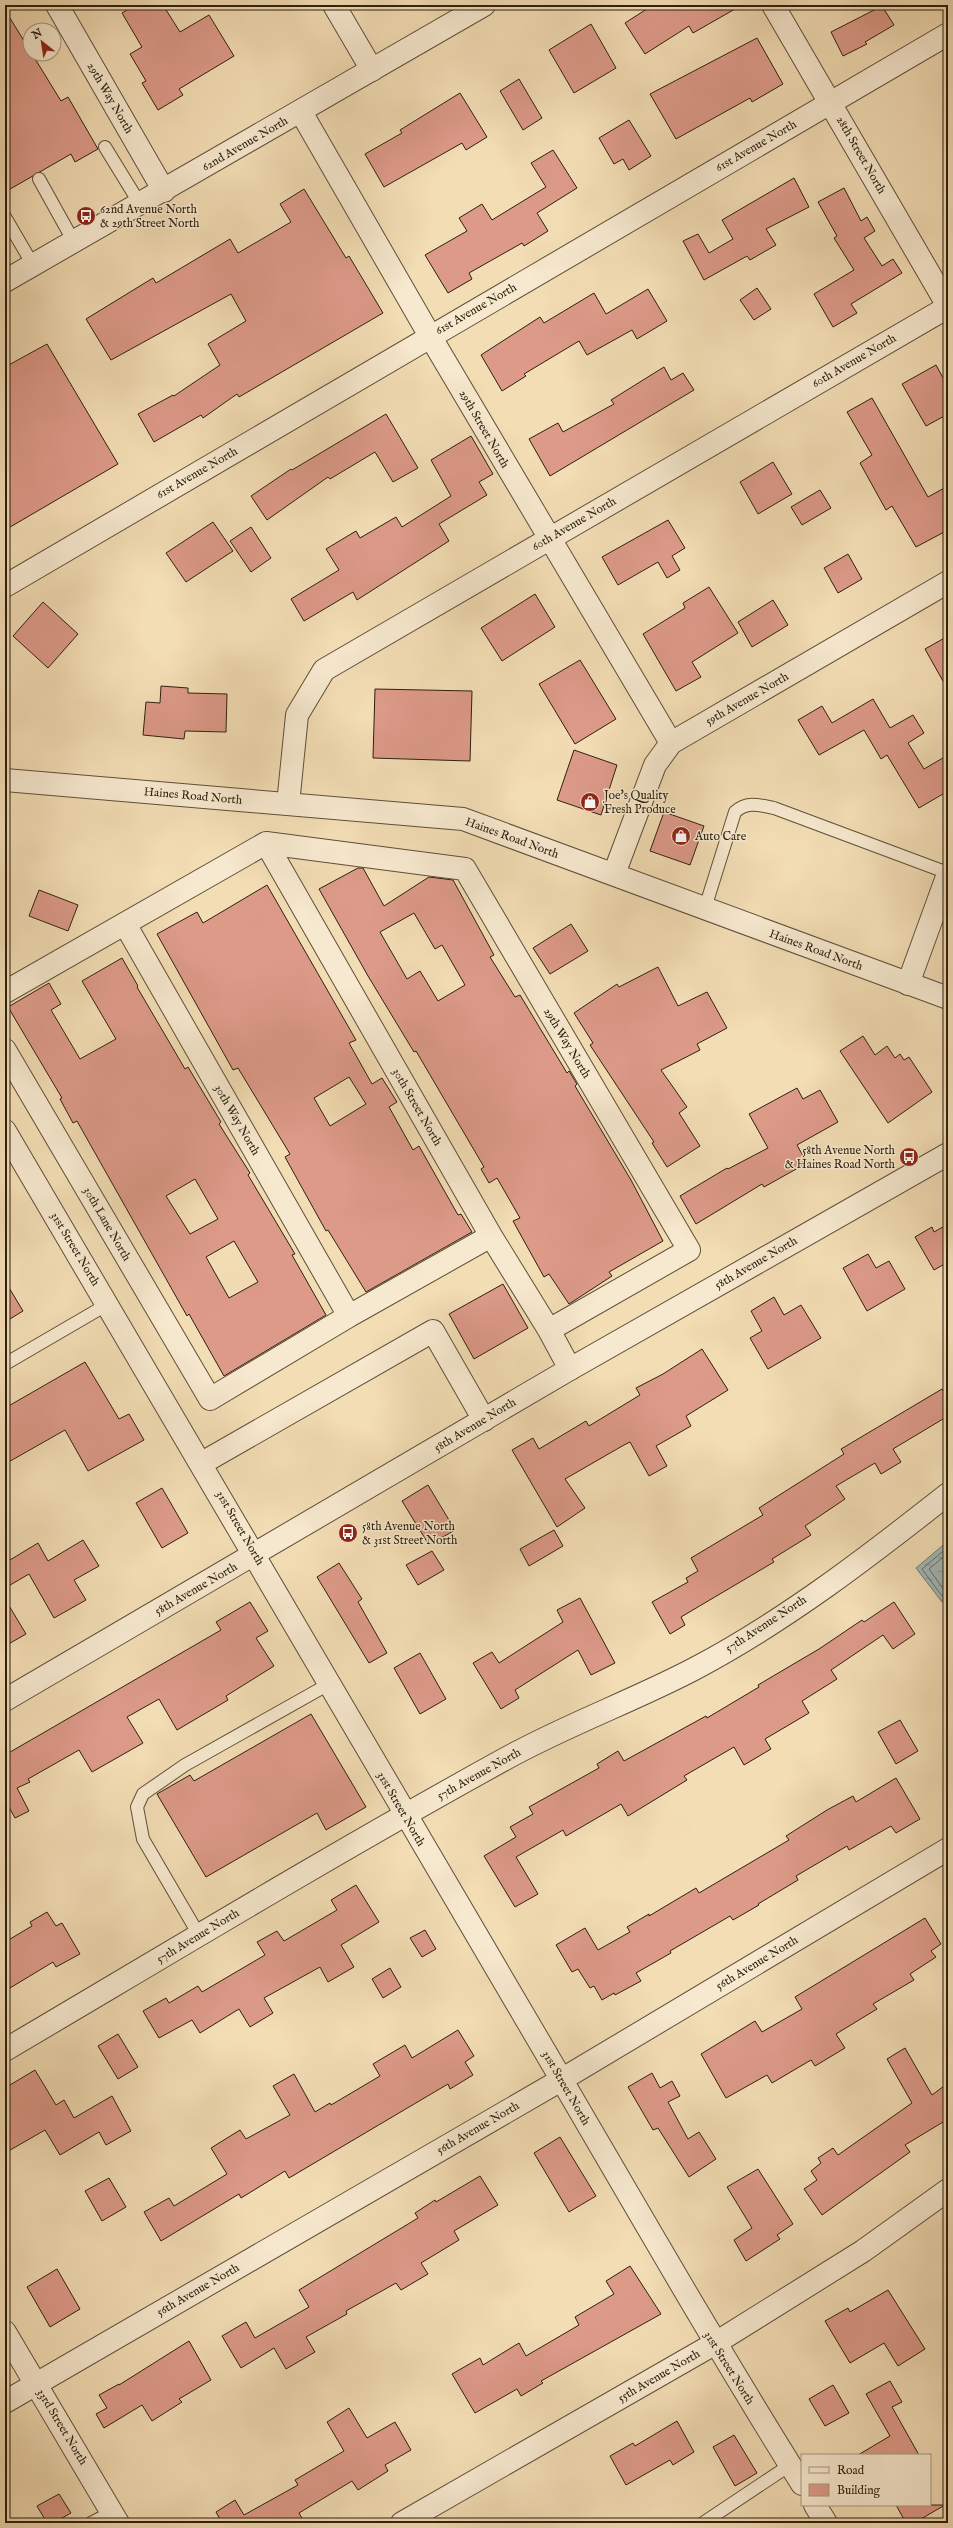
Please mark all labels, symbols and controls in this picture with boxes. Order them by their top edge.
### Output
north arrow [22,22,62,62]
text: N [29,26,46,43]
street label: 29th Way North [84,60,137,137]
street label: 62nd Avenue North [199,113,291,175]
street label: 28th Street North [833,113,890,197]
street label: 61st Avenue North [713,116,800,175]
place label: 62nd Avenue North & 29th Street North [100,202,200,231]
bus stop icon: 62nd Avenue North & 29th Street North [75,205,97,227]
street label: 61st Avenue North [433,279,520,338]
street label: 60th Avenue North [809,331,899,391]
street label: 29th Street North [456,387,513,471]
street label: 61st Avenue North [154,443,241,502]
street label: 60th Avenue North [529,494,619,554]
street label: 59th Avenue North [703,669,792,729]
street label: Haines Road North [143,784,243,808]
place label: Joe's Quality Fresh Produce [602,788,676,817]
shop icon: Joe's Quality Fresh Produce [579,791,601,813]
street label: Haines Road North [463,814,561,862]
shop icon: Auto Care [670,825,692,847]
place label: Auto Care [694,829,747,844]
street label: Haines Road North [767,926,865,974]
street label: 29th Way North [540,1005,594,1082]
street label: 30th Street North [389,1065,446,1149]
street label: 30th Way North [211,1082,264,1159]
place label: 58th Avenue North & Haines Road North [785,1143,896,1172]
bus stop icon: 58th Avenue North & Haines Road North [898,1146,920,1168]
street label: 30th Lane North [80,1184,135,1264]
street label: 31st Street North [47,1209,103,1289]
street label: 58th Avenue North [712,1233,800,1293]
street label: 58th Avenue North [431,1394,519,1455]
street label: 31st Street North [213,1488,268,1569]
place label: 58th Avenue North & 31st Street North [362,1519,458,1548]
bus stop icon: 58th Avenue North & 31st Street North [337,1522,359,1544]
street label: 58th Avenue North [152,1559,240,1619]
street label: 57th Avenue North [723,1592,810,1656]
street label: 57th Avenue North [434,1744,524,1803]
street label: 31st Street North [374,1769,429,1850]
street label: 57th Avenue North [154,1905,243,1967]
street label: 56th Avenue North [713,1932,801,1993]
street label: 31st Street North [539,2048,594,2129]
street label: 56th Avenue North [434,2098,523,2158]
street label: 56th Avenue North [154,2260,243,2320]
street label: 31st Street North [700,2329,758,2408]
street label: 55th Avenue North [615,2346,703,2406]
street label: 33rd Street North [33,2386,91,2468]
legend [801,2454,931,2506]
text: Road [837,2463,865,2478]
text: Building [837,2483,881,2498]

